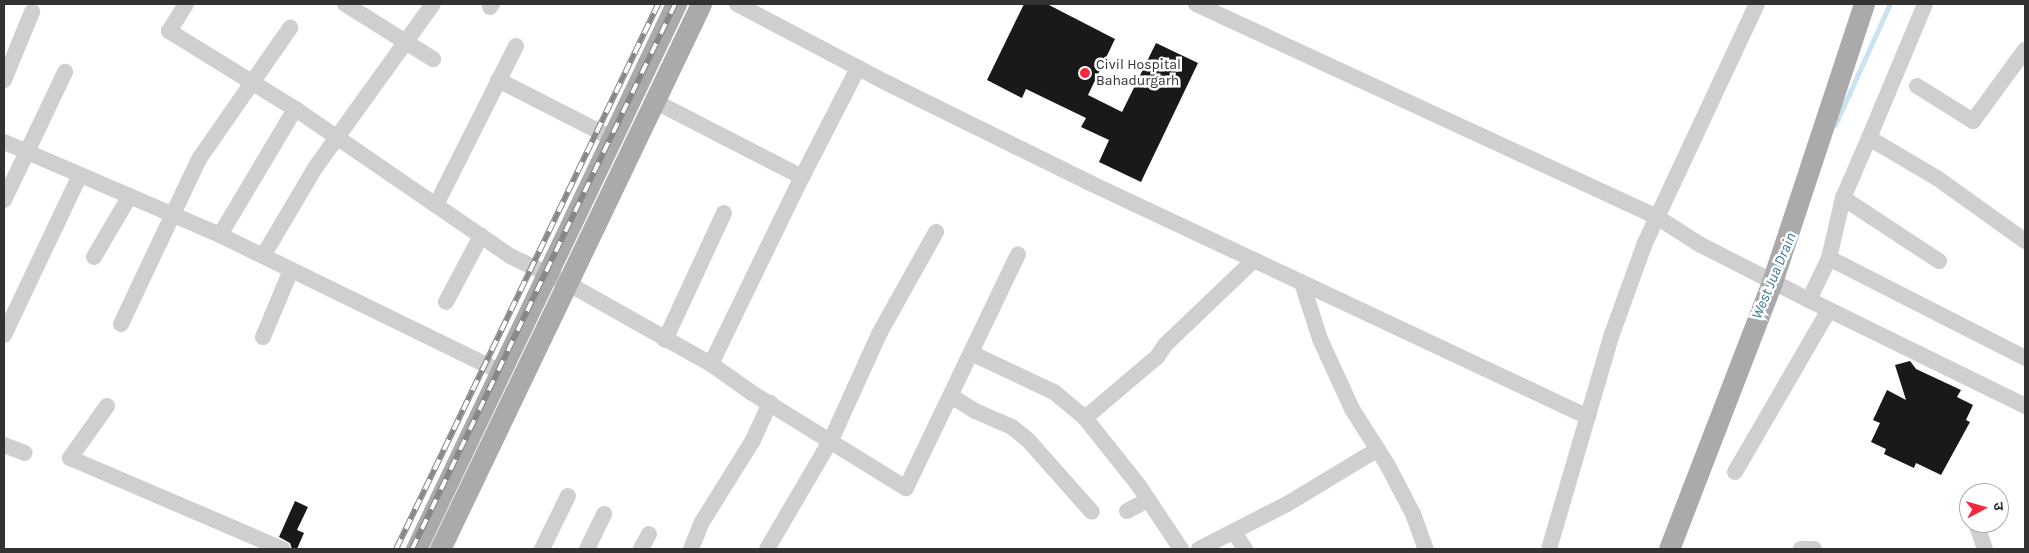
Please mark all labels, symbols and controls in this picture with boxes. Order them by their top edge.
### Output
place label: Civil Hospital Bahadurgarh [1096,57,1181,90]
marker: Civil Hospital Bahadurgarh [1078,66,1092,80]
water label: West Jua Drain [1748,230,1800,322]
north arrow [1959,483,2009,533]
text: उ [1990,502,2007,511]

